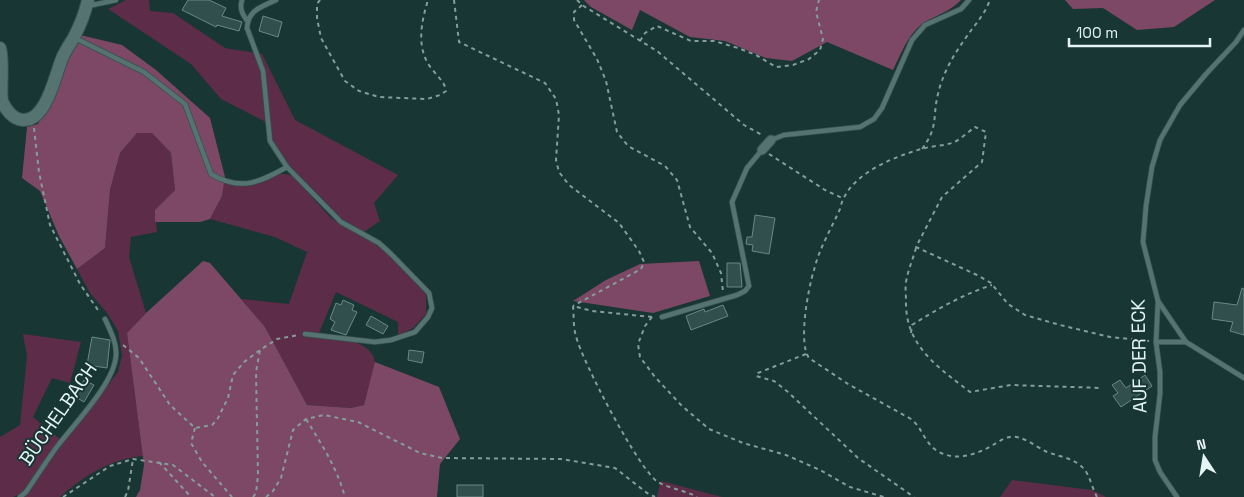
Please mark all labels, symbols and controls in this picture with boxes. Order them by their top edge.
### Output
scale bar [1069,15,1210,47]
text: 100 m [1076,23,1118,42]
street label: AUF DER ECK [1125,298,1152,413]
street label: BÜCHELBACH [13,358,103,470]
north arrow [1179,432,1229,482]
text: N [1195,435,1208,454]

